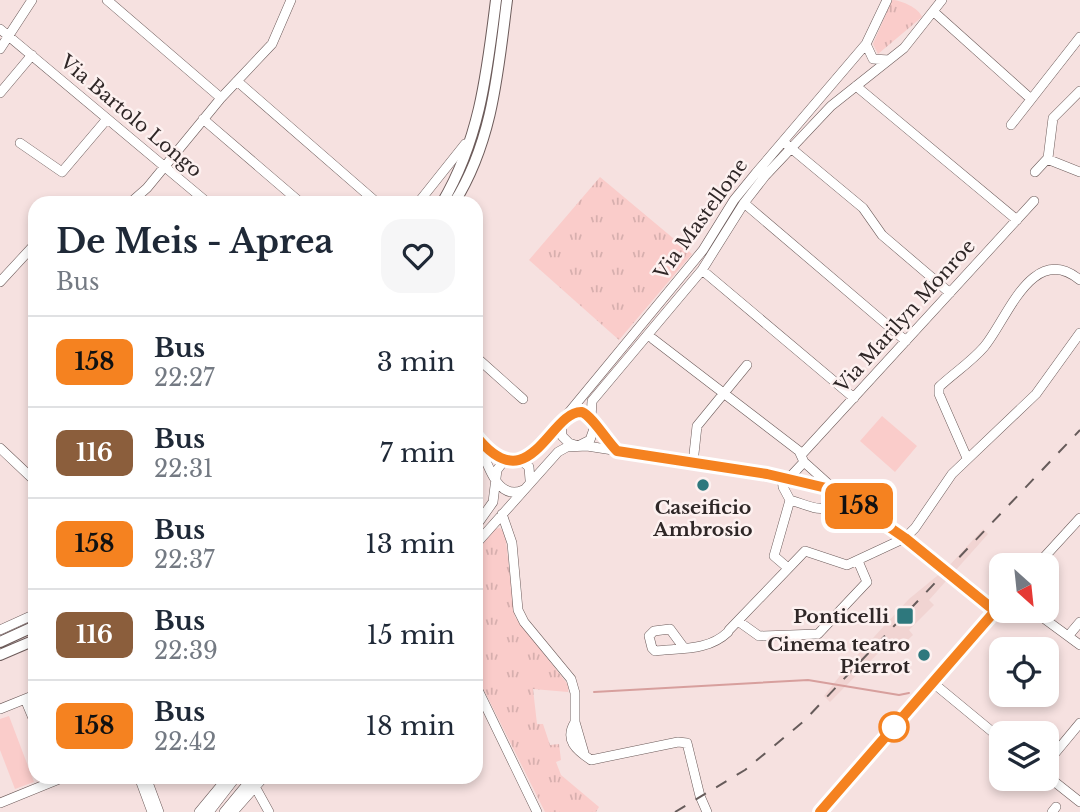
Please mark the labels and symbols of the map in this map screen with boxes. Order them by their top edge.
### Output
street label: Via Bartolo Longo [55,49,207,182]
street label: Via Mastellone [649,154,753,285]
street label: Via Marilyn Monroe [829,235,980,398]
marker: Caseificio Ambrosio [695,477,711,493]
line badge: 158 [819,483,899,529]
place label: Caseificio Ambrosio [652,496,753,541]
north arrow [989,553,1059,623]
place label: Ponticelli [793,605,889,628]
marker: Ponticelli [895,606,915,626]
place label: Cinema teatro Pierrot [767,633,911,678]
marker: Cinema teatro Pierrot [916,647,932,663]
unlabelled marker [879,712,909,742]

